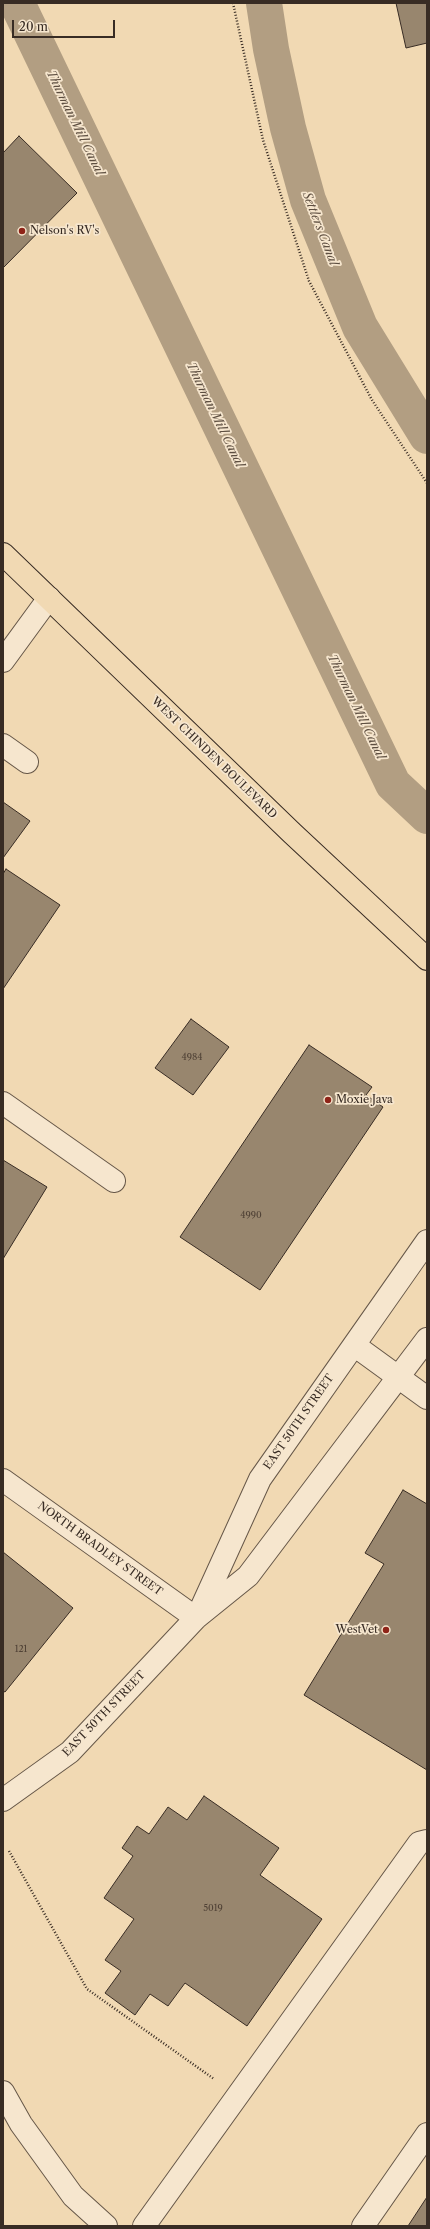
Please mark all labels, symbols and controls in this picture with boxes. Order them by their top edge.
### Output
scale bar [14,12,117,38]
text: 20 m [19,19,48,34]
water label: Thurman Mill Canal [43,68,107,178]
water label: Settlers Canal [299,190,341,268]
place label: Nelson's RV's [30,224,99,238]
marker: Nelson's RV's [17,226,27,236]
water label: Thurman Mill Canal [183,360,247,470]
water label: Thurman Mill Canal [324,652,388,762]
street label: WEST CHINDEN BOULEVARD [149,695,279,821]
house number: 4984 [181,1052,203,1062]
place label: Moxie Java [336,1093,393,1107]
marker: Moxie Java [323,1095,333,1105]
house number: 4990 [240,1210,262,1220]
street label: EAST 50TH STREET [261,1372,337,1472]
street label: NORTH BRADLEY STREET [35,1499,165,1599]
place label: WestVet [336,1623,378,1637]
marker: WestVet [381,1625,391,1635]
house number: 121 [15,1644,27,1654]
street label: EAST 50TH STREET [60,1669,148,1759]
house number: 5019 [203,1903,223,1913]

